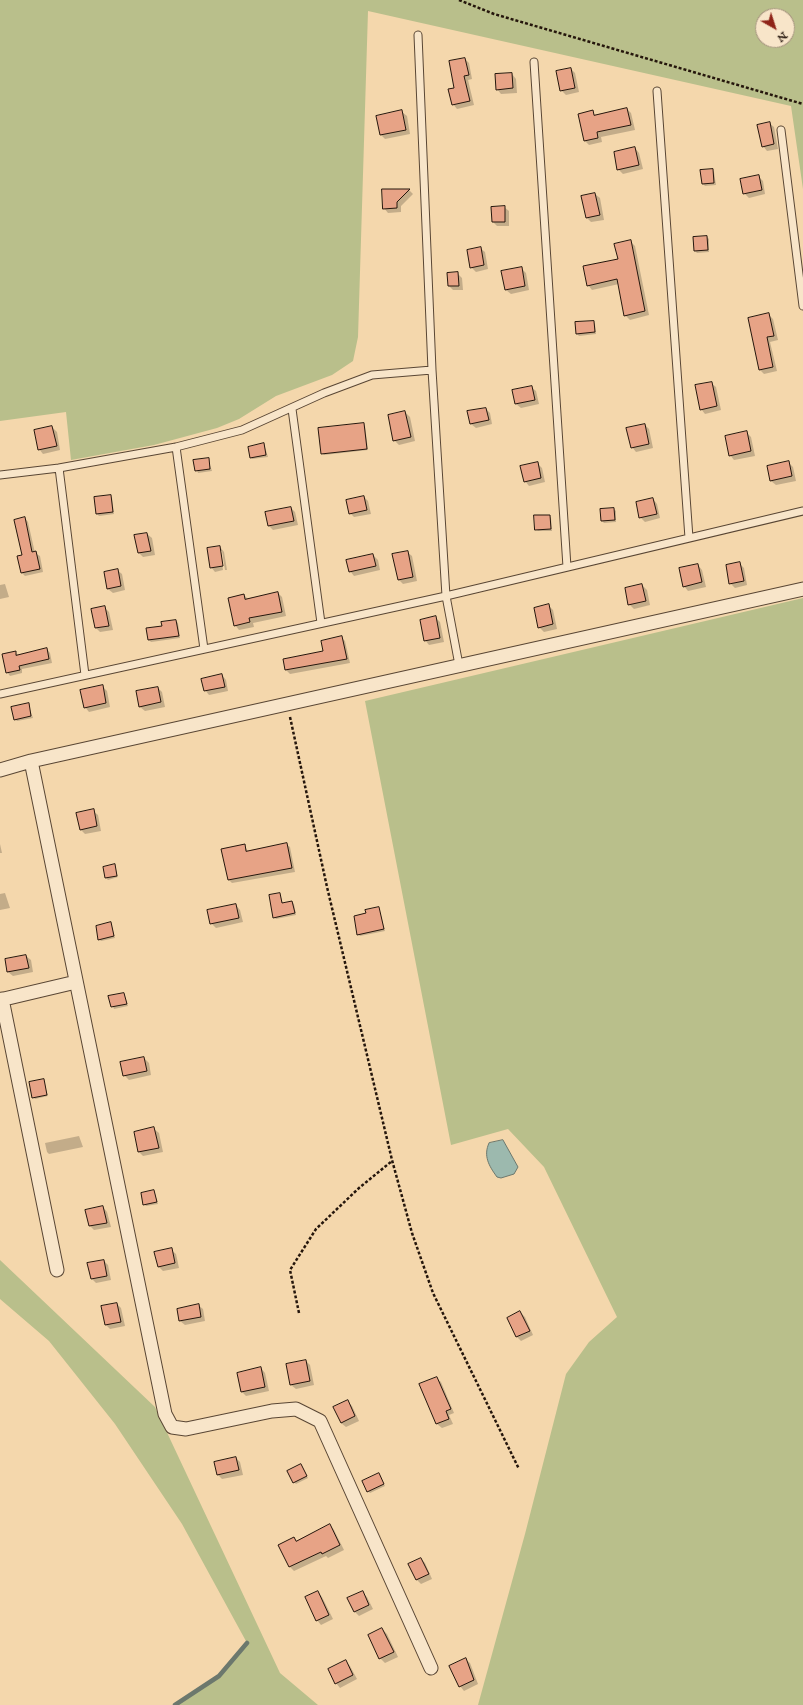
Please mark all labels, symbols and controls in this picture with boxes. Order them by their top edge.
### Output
north arrow [755,8,795,48]
text: N [774,28,790,45]

